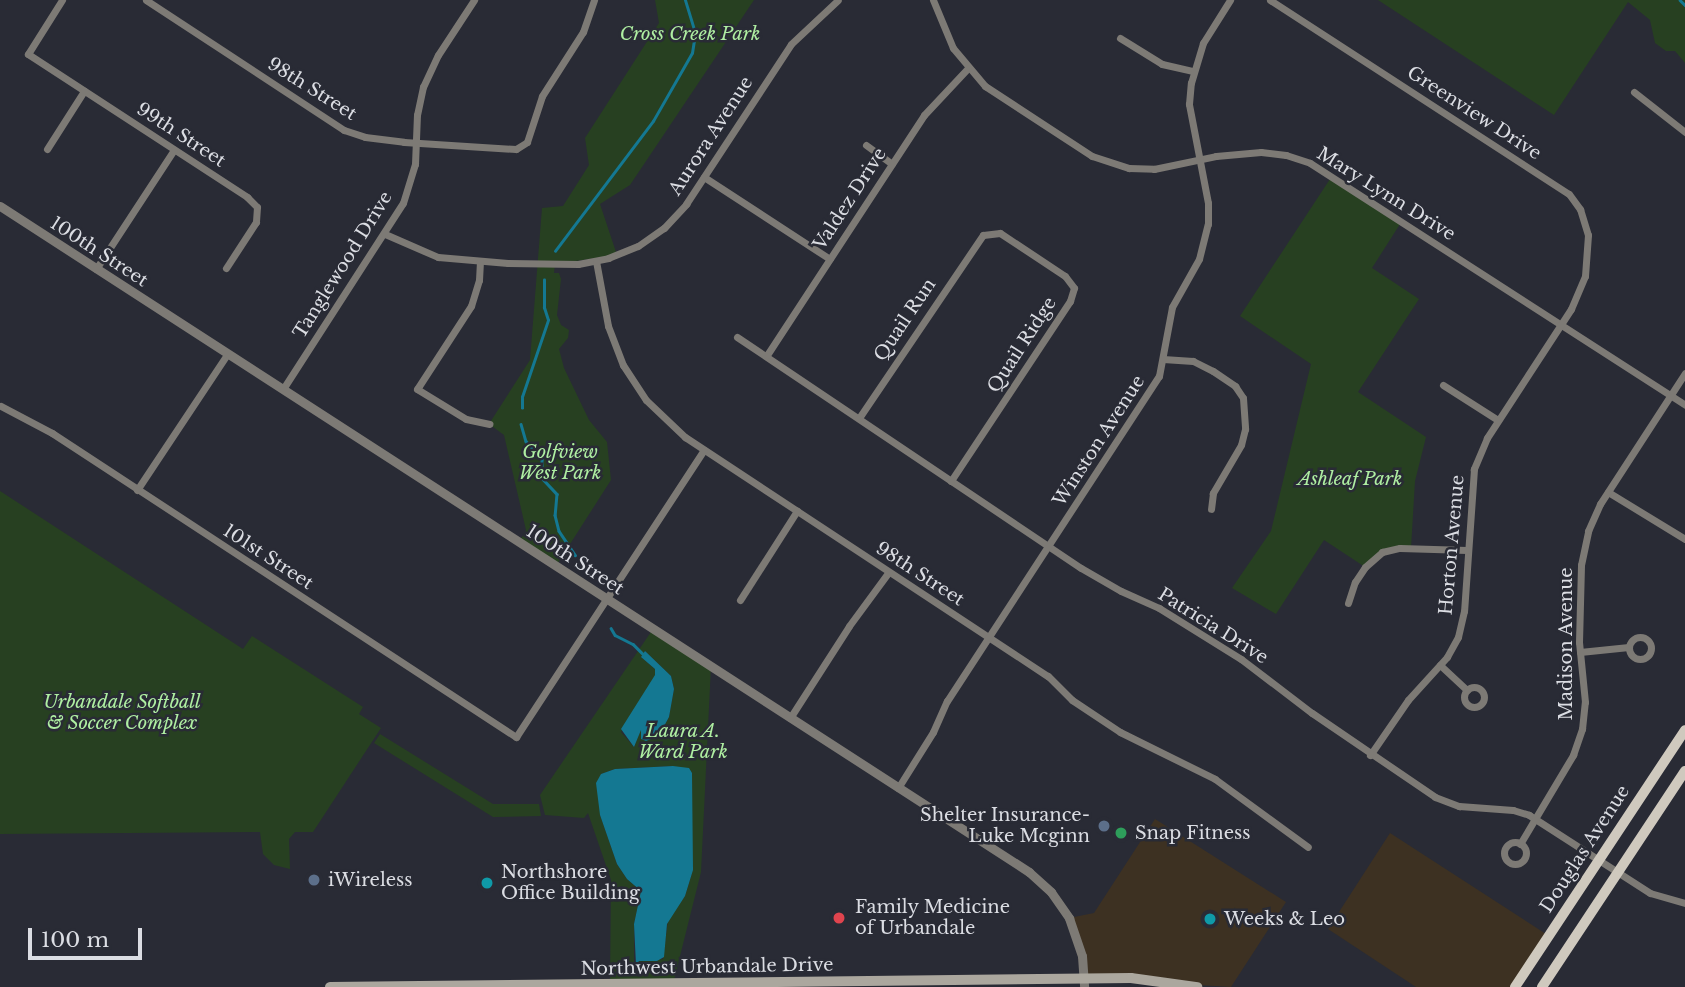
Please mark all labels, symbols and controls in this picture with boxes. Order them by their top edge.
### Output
park label: Cross Creek Park [620,23,760,45]
street label: 98th Street [263,53,361,125]
street label: Greenview Drive [1403,61,1545,165]
street label: Aurora Avenue [664,72,758,200]
street label: 99th Street [132,98,230,172]
street label: Mary Lynn Drive [1313,143,1459,245]
street label: Valdez Drive [809,144,891,254]
street label: Tanglewood Drive [289,188,397,342]
street label: 100th Street [46,212,152,292]
street label: Quail Run [870,275,940,365]
street label: Quail Ridge [983,293,1061,397]
street label: Winston Avenue [1048,371,1150,511]
park label: Golfview West Park [519,442,601,484]
park label: Ashleaf Park [1298,468,1402,490]
street label: Horton Avenue [1435,474,1469,616]
street label: 101st Street [219,520,317,594]
street label: 100th Street [522,520,628,600]
street label: 98th Street [872,537,968,611]
street label: Madison Avenue [1555,567,1577,721]
street label: Patricia Drive [1154,583,1272,669]
park label: Urbandale Softball & Soccer Complex [43,692,201,734]
park label: Laura A. Ward Park [638,721,728,764]
street label: Douglas Avenue [1536,781,1634,917]
place label: Shelter Insurance- Luke Mcginn [920,805,1090,848]
marker: Shelter Insurance- Luke Mcginn [1096,818,1112,834]
place label: Snap Fitness [1135,822,1250,844]
marker: Snap Fitness [1113,825,1129,841]
place label: Northshore Office Building [501,862,640,904]
place label: iWireless [328,869,412,891]
marker: iWireless [306,872,322,888]
marker: Northshore Office Building [479,875,495,891]
place label: Family Medicine of Urbandale [855,897,1011,940]
marker: Family Medicine of Urbandale [829,908,849,928]
place label: Weeks & Leo [1224,908,1345,930]
marker: Weeks & Leo [1202,911,1218,927]
scale bar [32,914,145,958]
text: 100 m [41,927,109,953]
street label: Northwest Urbandale Drive [580,954,834,980]

